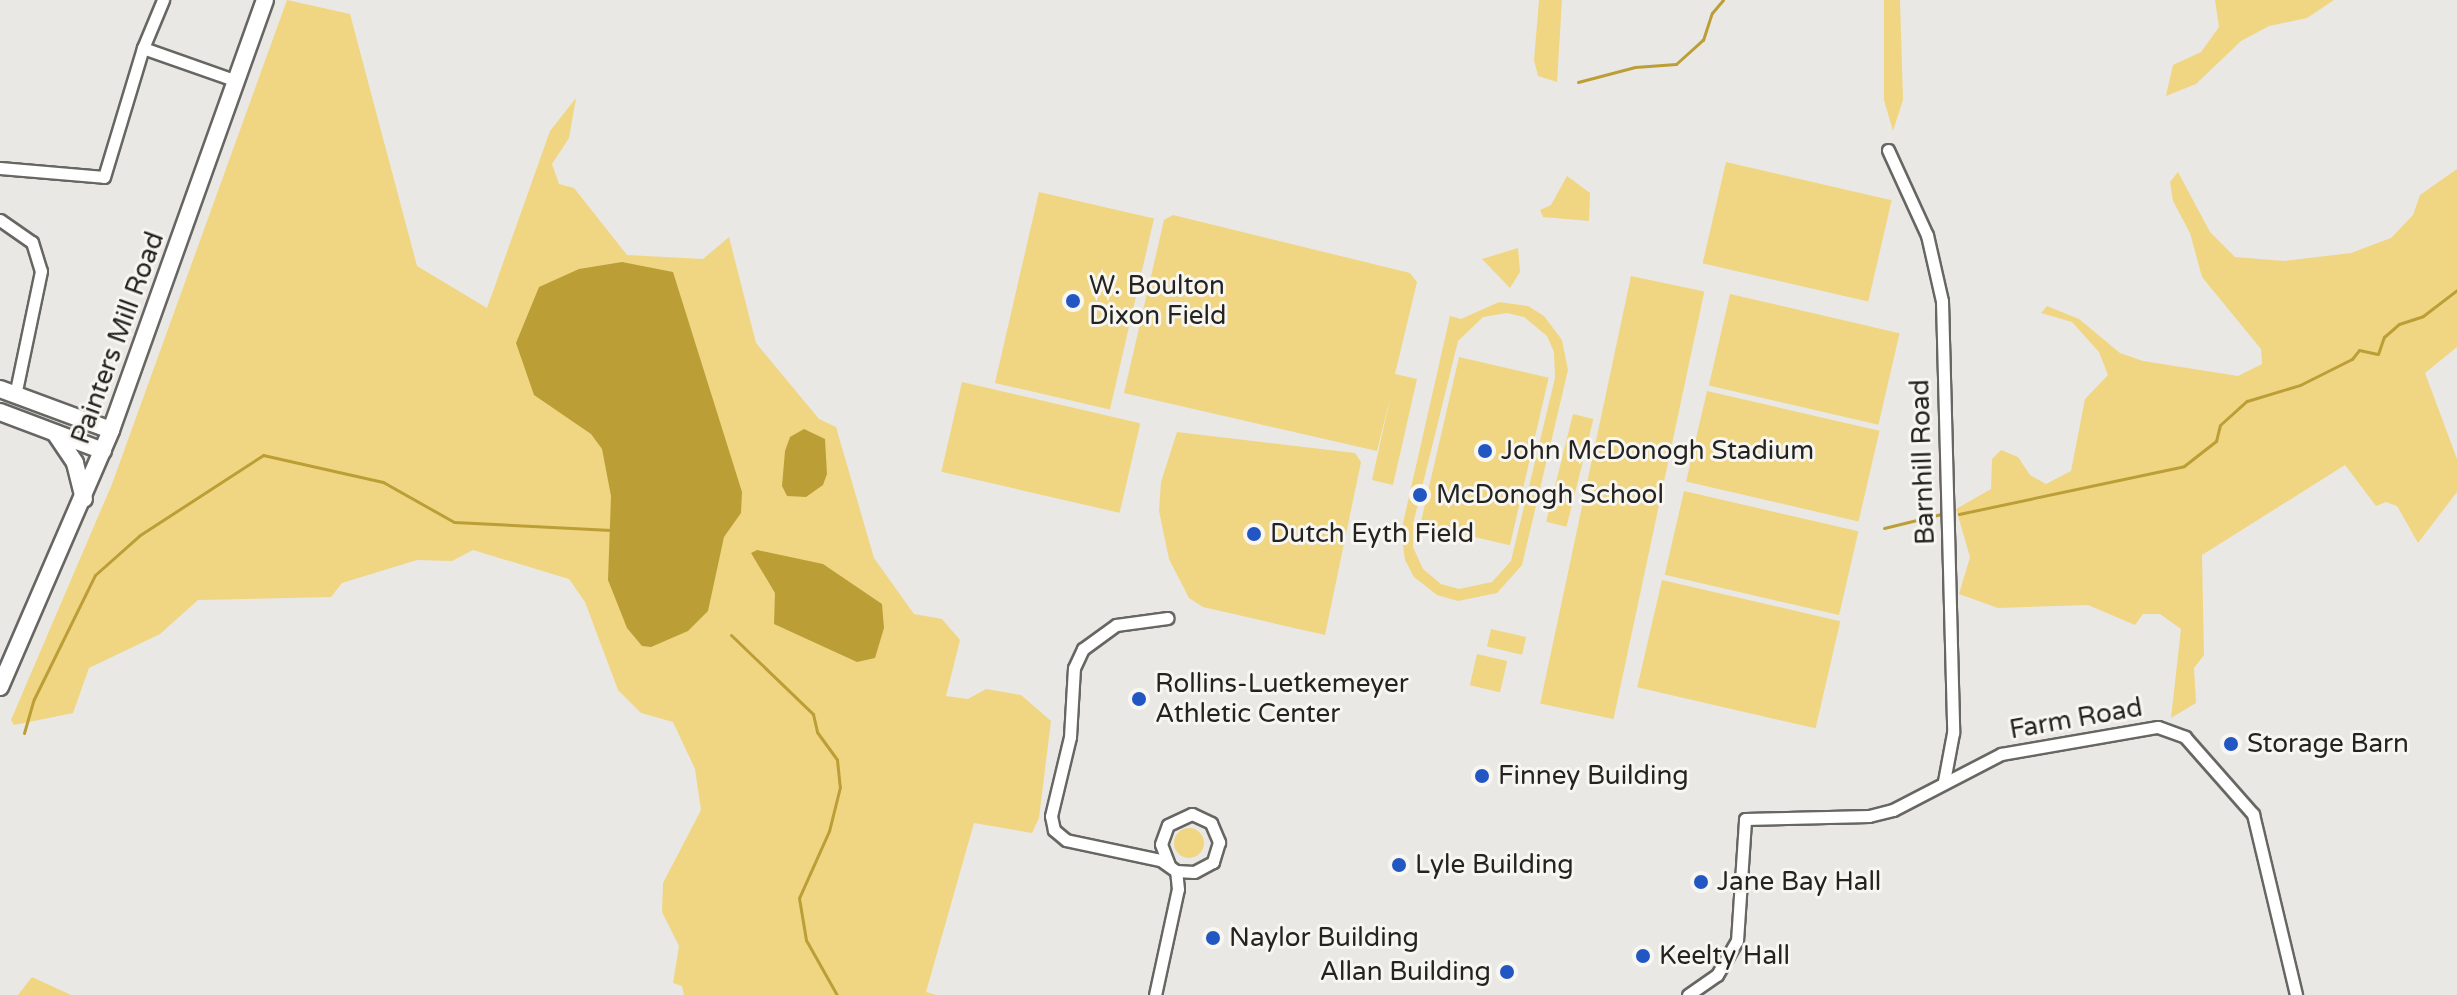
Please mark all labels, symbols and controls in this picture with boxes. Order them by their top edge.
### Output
street label: Painters Mill Road [65,228,171,448]
place label: W. Boulton Dixon Field [1089,270,1226,332]
marker: W. Boulton Dixon Field [1064,292,1082,310]
street label: Barnhill Road [1905,379,1941,545]
place label: John McDonogh Stadium [1501,435,1814,467]
marker: John McDonogh Stadium [1476,442,1494,460]
place label: McDonogh School [1436,479,1664,511]
marker: McDonogh School [1411,486,1429,504]
place label: Dutch Eyth Field [1270,518,1474,550]
marker: Dutch Eyth Field [1245,525,1263,543]
place label: Rollins-Luetkemeyer Athletic Center [1155,668,1409,730]
marker: Rollins-Luetkemeyer Athletic Center [1130,690,1148,708]
street label: Farm Road [2007,692,2145,746]
place label: Storage Barn [2247,728,2409,760]
marker: Storage Barn [2222,735,2240,753]
place label: Finney Building [1498,760,1689,792]
marker: Finney Building [1473,767,1491,785]
place label: Lyle Building [1415,849,1574,881]
marker: Lyle Building [1390,856,1408,874]
place label: Jane Bay Hall [1717,866,1881,898]
marker: Jane Bay Hall [1692,873,1710,891]
place label: Naylor Building [1229,922,1419,954]
marker: Naylor Building [1204,929,1222,947]
place label: Keelty Hall [1659,940,1790,972]
marker: Keelty Hall [1634,947,1652,965]
place label: Allan Building [1320,956,1491,988]
marker: Allan Building [1498,963,1516,981]

